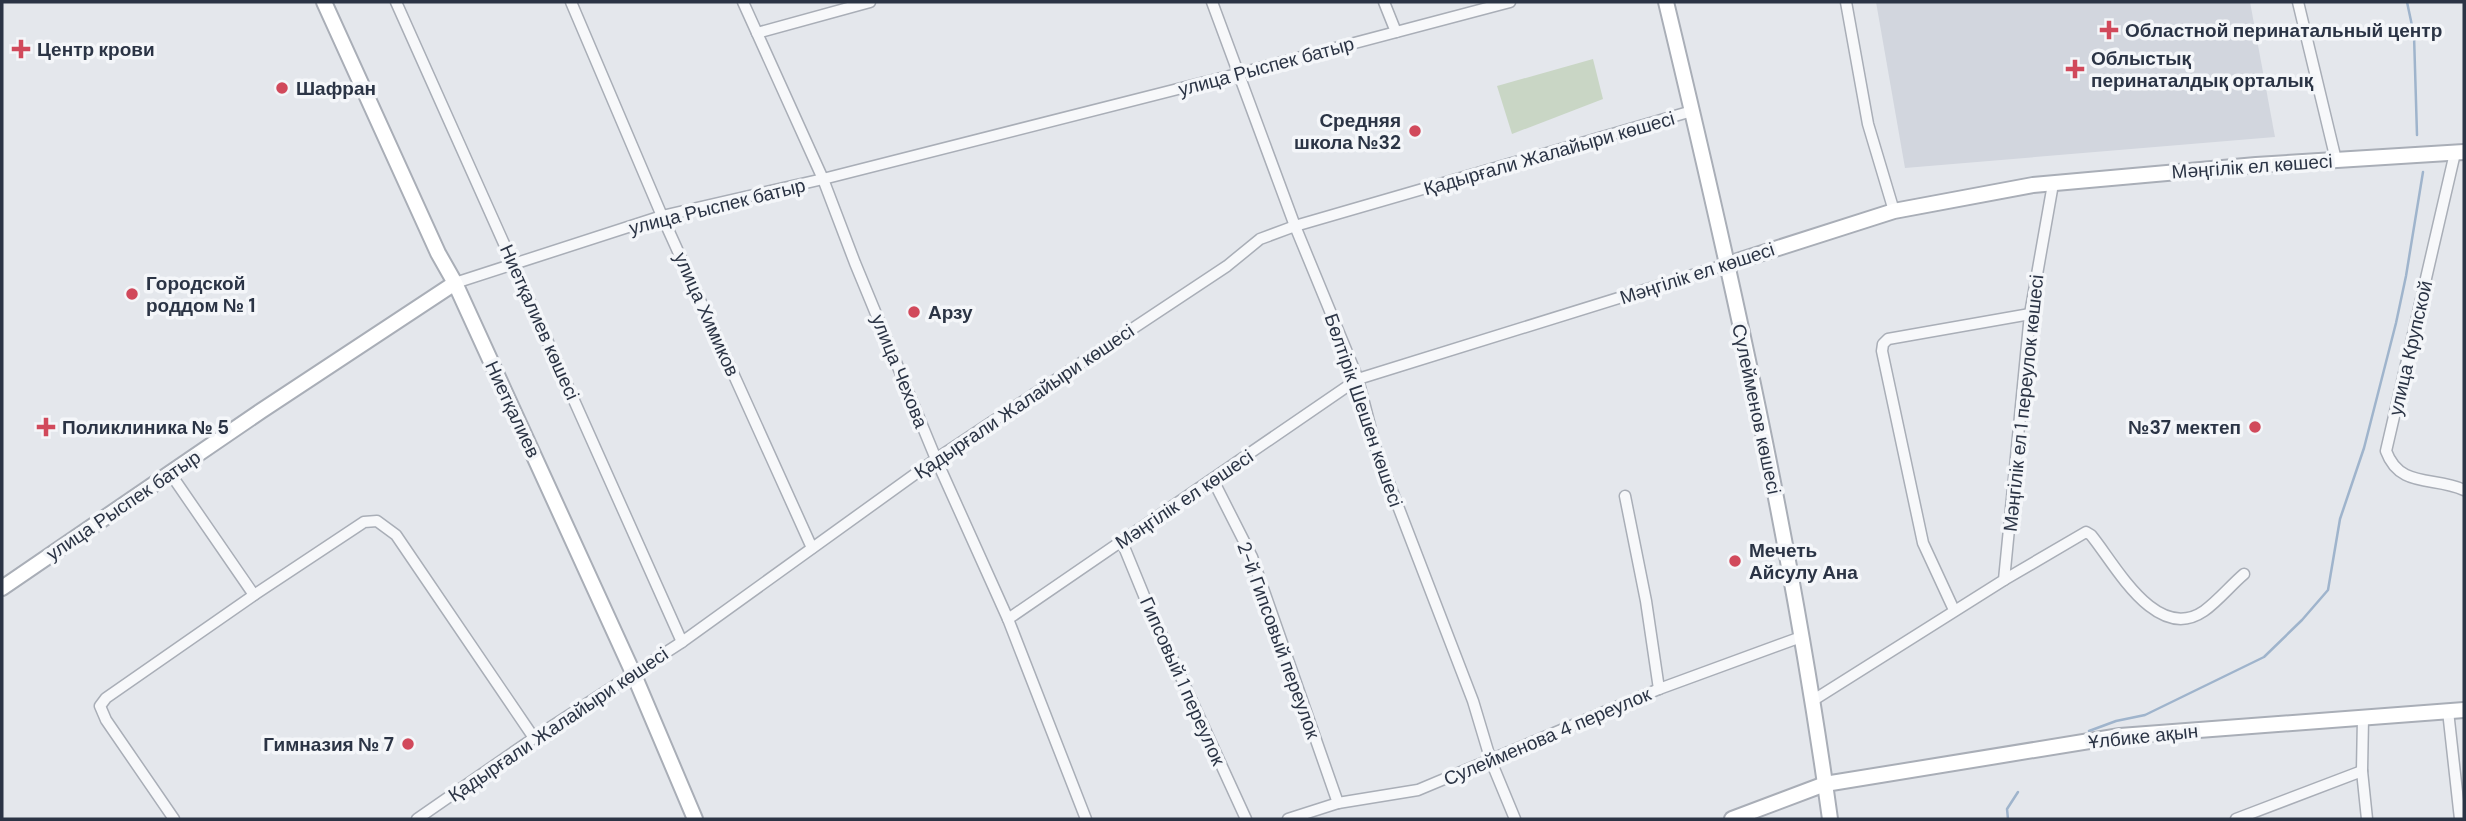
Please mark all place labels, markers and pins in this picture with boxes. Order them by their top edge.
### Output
place label: Областной перинатальный центр [2125,18,2442,43]
marker: Областной перинатальный центр [2099,20,2119,40]
place label: Центр крови [37,37,155,62]
marker: Центр крови [11,39,31,59]
place label: Облыстық перинаталдық орталық [2091,46,2314,93]
marker: Облыстық перинаталдық орталық [2065,59,2085,79]
place label: Шафран [296,76,376,101]
marker: Шафран [274,80,290,96]
place label: Средняя школа №32 [1294,108,1401,155]
marker: Средняя школа №32 [1407,123,1423,139]
place label: Городской роддом № 1 [146,271,256,318]
marker: Городской роддом № 1 [124,286,140,302]
place label: Арзу [928,300,973,325]
marker: Арзу [906,304,922,320]
place label: Поликлиника № 5 [62,415,229,440]
place label: №37 мектеп [2128,415,2241,440]
marker: Поликлиника № 5 [36,417,56,437]
marker: №37 мектеп [2247,419,2263,435]
place label: Мечеть Айсулу Ана [1749,538,1858,585]
marker: Мечеть Айсулу Ана [1727,553,1743,569]
place label: Гимназия № 7 [263,732,394,757]
marker: Гимназия № 7 [400,736,416,752]

